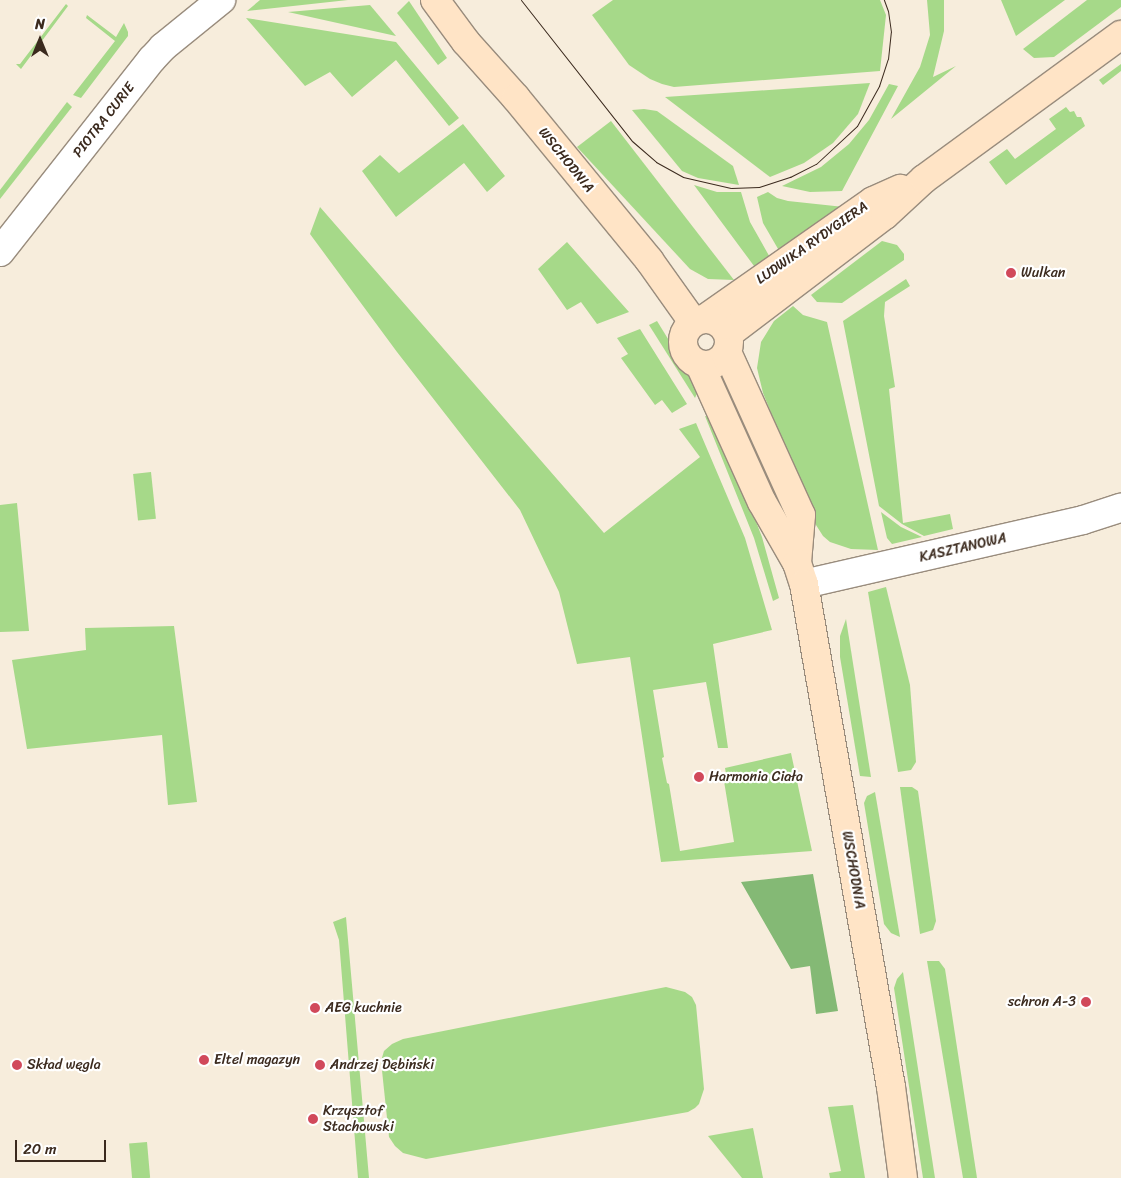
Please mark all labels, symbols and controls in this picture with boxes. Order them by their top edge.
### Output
text: N [35,12,45,37]
north arrow [15,15,65,65]
street label: PIOTRA CURIE [70,79,138,161]
street label: WSCHODNIA [535,124,597,196]
street label: LUDWIKA RYDYGIERA [753,198,871,288]
place label: Wulkan [1021,265,1065,281]
marker: Wulkan [1005,267,1017,279]
street label: KASZTANOWA [918,530,1008,566]
place label: Harmonia Ciała [709,769,803,785]
marker: Harmonia Ciała [693,771,705,783]
street label: WSCHODNIA [838,830,868,910]
place label: schron A-3 [1008,994,1076,1010]
marker: schron A-3 [1080,996,1092,1008]
place label: AEG kuchnie [325,1000,402,1016]
marker: AEG kuchnie [309,1002,321,1014]
place label: Eltel magazyn [214,1052,300,1068]
marker: Eltel magazyn [198,1054,210,1066]
place label: Skład węgla [27,1057,101,1073]
place label: Andrzej Dębiński [330,1057,434,1073]
marker: Skład węgla [11,1059,23,1071]
marker: Andrzej Dębiński [314,1059,326,1071]
place label: Krzysztof Stachowski [323,1103,394,1136]
marker: Krzysztof Stachowski [307,1113,319,1125]
scale bar [18,1130,109,1162]
text: 20 m [23,1136,57,1162]

